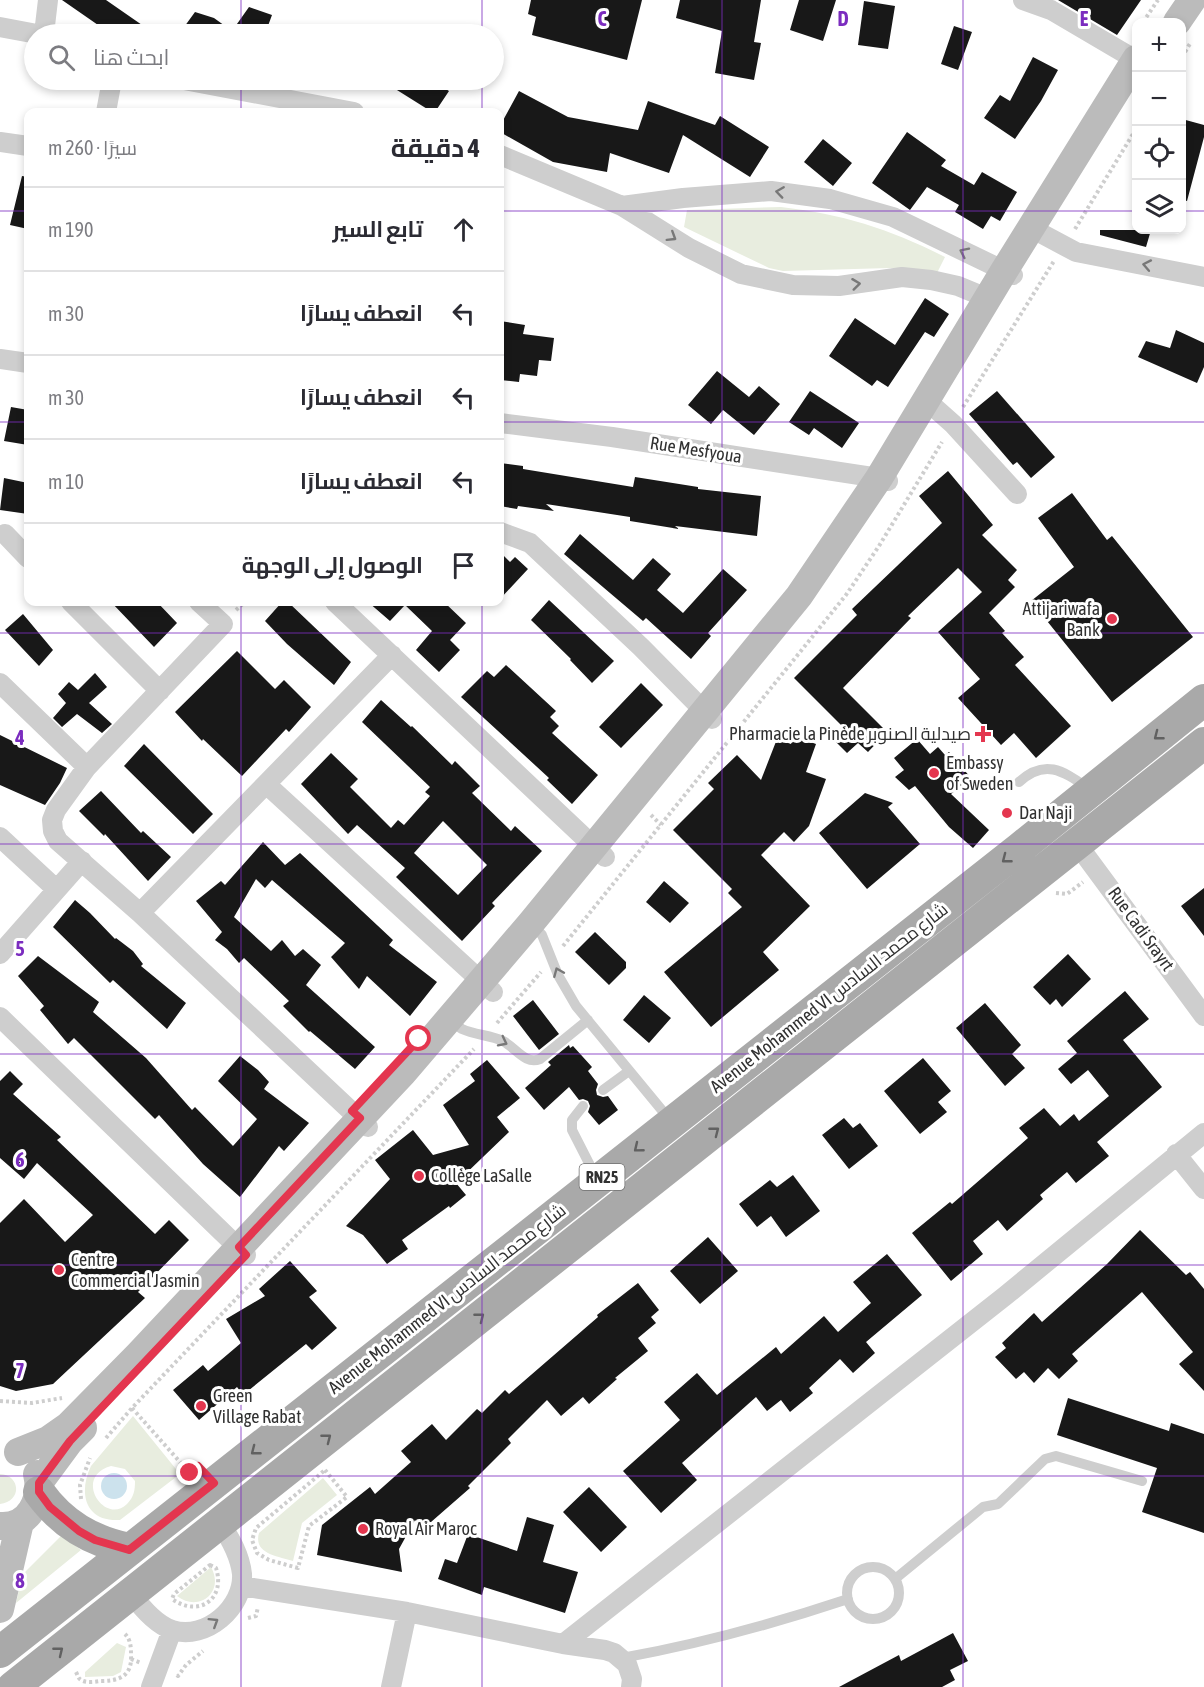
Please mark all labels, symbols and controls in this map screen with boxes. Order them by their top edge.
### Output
text: C [598,7,607,30]
text: D [837,7,849,30]
text: E [1080,7,1089,30]
map controls [1132,18,1186,234]
button: + [1132,18,1186,72]
search box [24,24,504,90]
icon: search [45,41,78,74]
text: ابحث هنا [93,44,170,70]
button: − [1132,72,1186,126]
button: locate [1132,126,1186,180]
text: 4 دقيقة [391,133,480,163]
text: سيرًا · 260 m [48,136,137,159]
button: layers [1132,180,1186,234]
one-way arrow [776,187,785,199]
icon: ahead [447,213,480,246]
text: تابع السير [333,216,423,242]
text: 190 m [48,218,93,241]
one-way arrow [666,230,676,242]
one-way arrow [960,247,971,259]
one-way arrow [1142,259,1152,272]
one-way arrow [852,278,861,290]
icon: left [447,297,480,330]
text: انعطف يسارًا [300,300,423,326]
text: 30 m [48,302,84,325]
icon: left [447,381,480,414]
text: انعطف يسارًا [300,384,423,410]
text: 30 m [48,386,84,409]
street label: Rue Mesfyoua [649,432,743,467]
icon: left [447,465,480,498]
text: انعطف يسارًا [300,468,423,494]
text: 10 m [48,470,84,493]
icon: arrive [447,549,480,582]
text: الوصول إلى الوجهة [242,552,423,578]
place label: Attijariwafa Bank [1022,598,1100,640]
marker: Attijariwafa Bank [1105,612,1119,626]
place label: Pharmacie la Pinède صيدلية الصنوبر [729,723,971,745]
text: 4 [14,726,25,749]
marker: Pharmacie la Pinède صيدلية الصنوبر [976,727,990,741]
one-way arrow [1154,729,1165,740]
place label: Embassy of Sweden [946,752,1013,794]
marker: Embassy of Sweden [927,766,941,780]
place label: Dar Naji [1019,802,1073,823]
marker: Dar Naji [1000,806,1014,820]
one-way arrow [1002,851,1013,862]
street label: Rue Cadi Srayrt [1104,883,1179,975]
street label: Avenue Mohammed VI شارع محمد السادس [706,898,953,1099]
text: 5 [15,937,25,960]
one-way arrow [553,968,565,979]
route start [405,1025,431,1051]
one-way arrow [497,1035,507,1046]
one-way arrow [708,1128,719,1139]
one-way arrow [634,1141,645,1152]
text: 6 [15,1148,25,1171]
road number: RN25 [580,1164,624,1190]
place label: Collège LaSalle [431,1165,532,1186]
marker: Collège LaSalle [412,1169,426,1183]
street label: Avenue Mohammed VI شارع محمد السادس [324,1199,571,1400]
place label: Centre Commercial Jasmin [71,1249,200,1291]
marker: Centre Commercial Jasmin [52,1263,66,1277]
one-way arrow [473,1314,484,1325]
text: 7 [15,1359,25,1382]
place label: Green Village Rabat [213,1385,301,1427]
marker: Green Village Rabat [194,1399,208,1413]
one-way arrow [320,1435,331,1446]
one-way arrow [250,1444,261,1455]
route end [176,1459,202,1485]
place label: Royal Air Maroc [375,1518,477,1539]
marker: Royal Air Maroc [356,1522,370,1536]
text: 8 [15,1569,25,1592]
one-way arrow [208,1617,218,1629]
one-way arrow [52,1647,63,1658]

